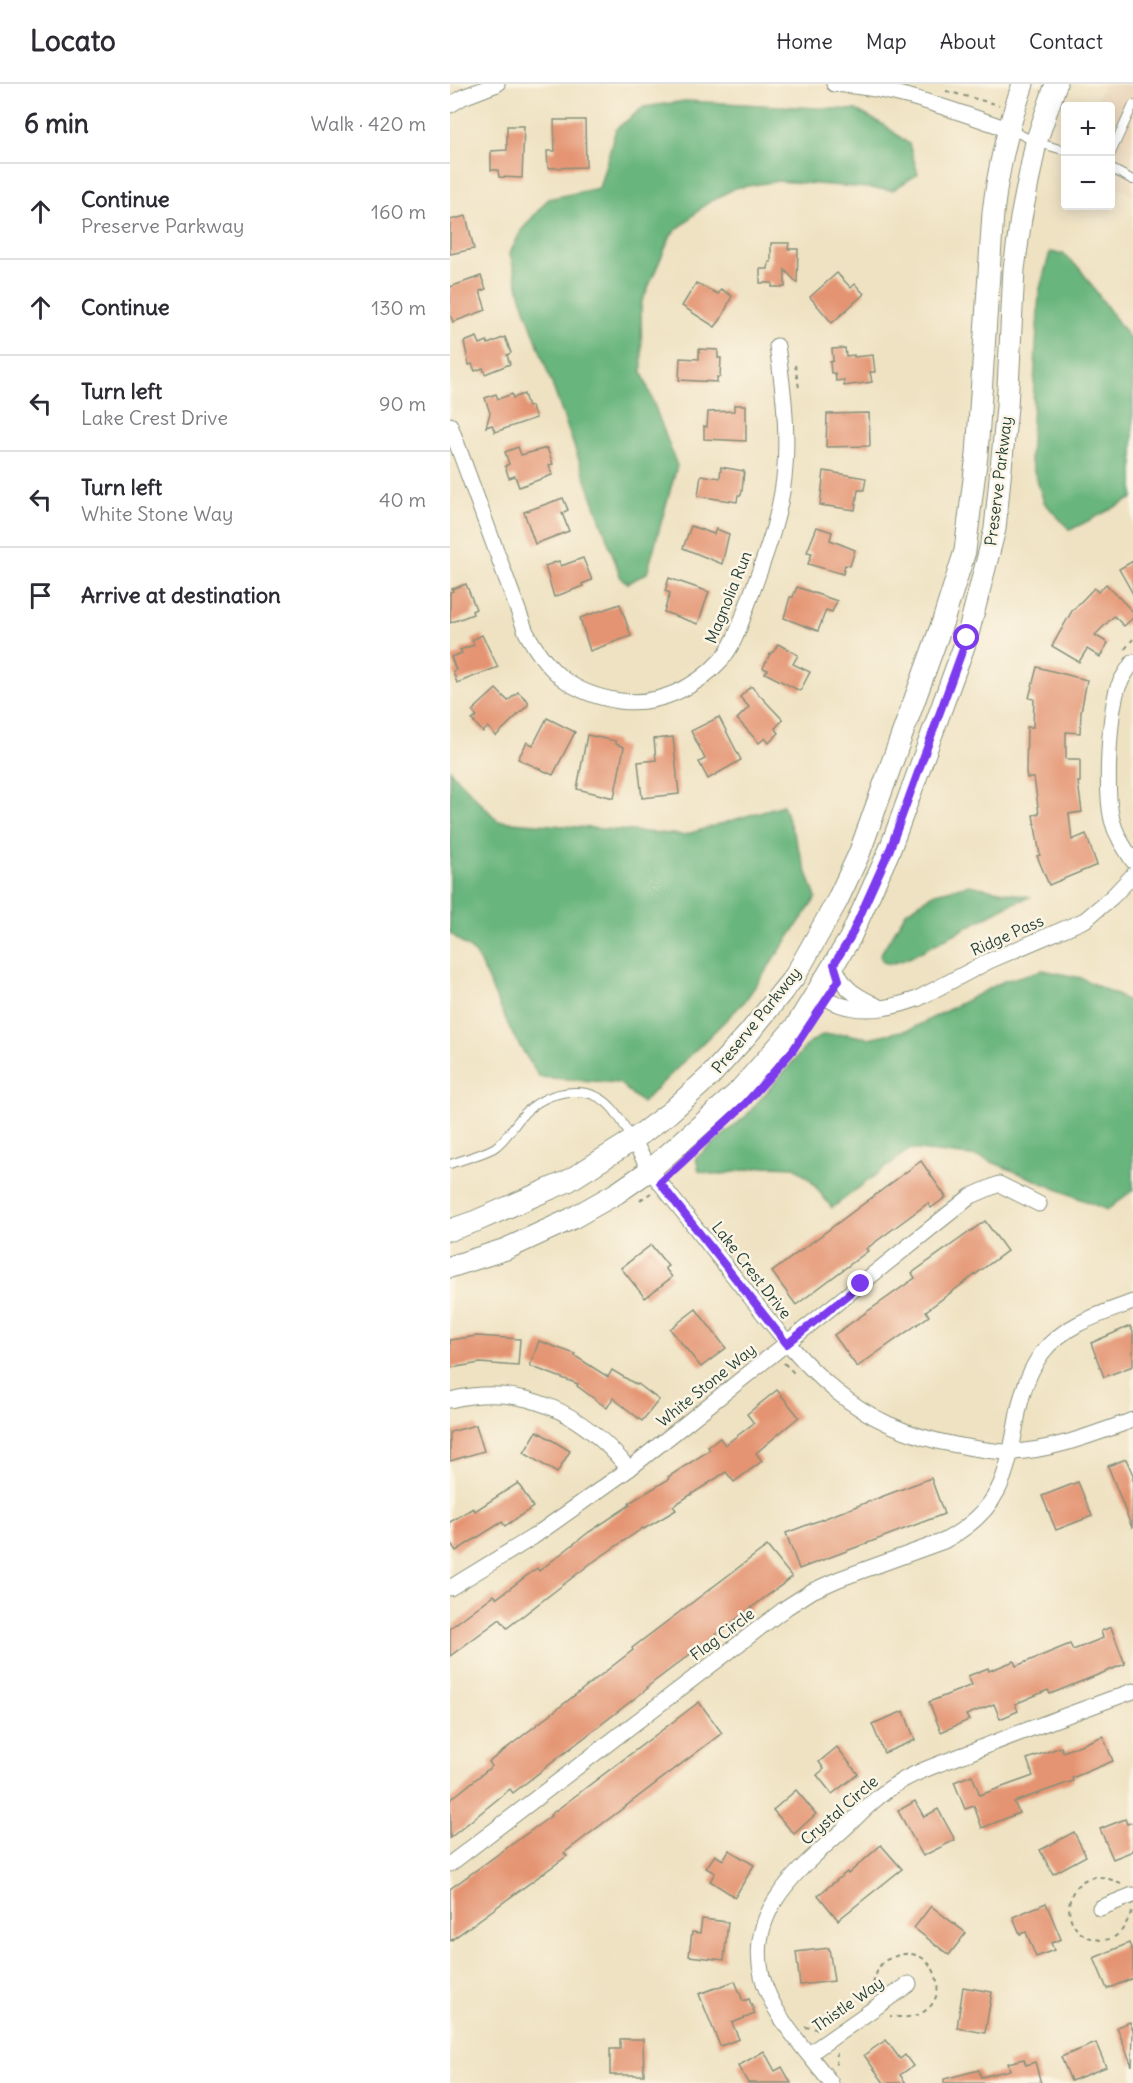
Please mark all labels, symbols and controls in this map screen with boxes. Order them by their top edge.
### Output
text: Locato [30,23,116,59]
text: Home [776,28,833,55]
text: Map [866,28,907,55]
text: About [940,28,996,55]
text: Contact [1029,28,1103,55]
map controls [1061,102,1115,210]
button: + [1061,102,1115,156]
text: 6 min [24,107,89,140]
text: Walk · 420 m [310,111,426,136]
button: − [1061,156,1115,210]
text: Continue [81,185,170,213]
icon: ahead [24,195,57,228]
text: 160 m [371,199,426,224]
text: Preserve Parkway [81,213,244,238]
icon: ahead [24,291,57,324]
text: Continue [81,293,170,321]
text: 130 m [371,295,426,320]
text: Turn left [81,377,162,405]
icon: left [24,387,57,420]
text: 90 m [379,391,426,416]
text: Lake Crest Drive [81,405,228,430]
street label: Preserve Parkway [980,415,1016,547]
text: Turn left [81,473,162,501]
icon: left [24,483,57,516]
text: 40 m [379,487,426,512]
text: White Stone Way [81,501,233,526]
street label: Magnolia Run [700,548,756,646]
icon: arrive [24,579,57,612]
text: Arrive at destination [81,581,281,609]
route start [953,624,979,650]
street label: Ridge Pass [968,910,1046,960]
street label: Preserve Parkway [707,963,805,1077]
street label: Lake Crest Drive [708,1217,796,1323]
route end [847,1270,873,1296]
street label: White Stone Way [652,1339,760,1431]
street label: Flag Circle [686,1603,758,1665]
street label: Crystal Circle [796,1771,882,1849]
street label: Thistle Way [809,1972,887,2036]

